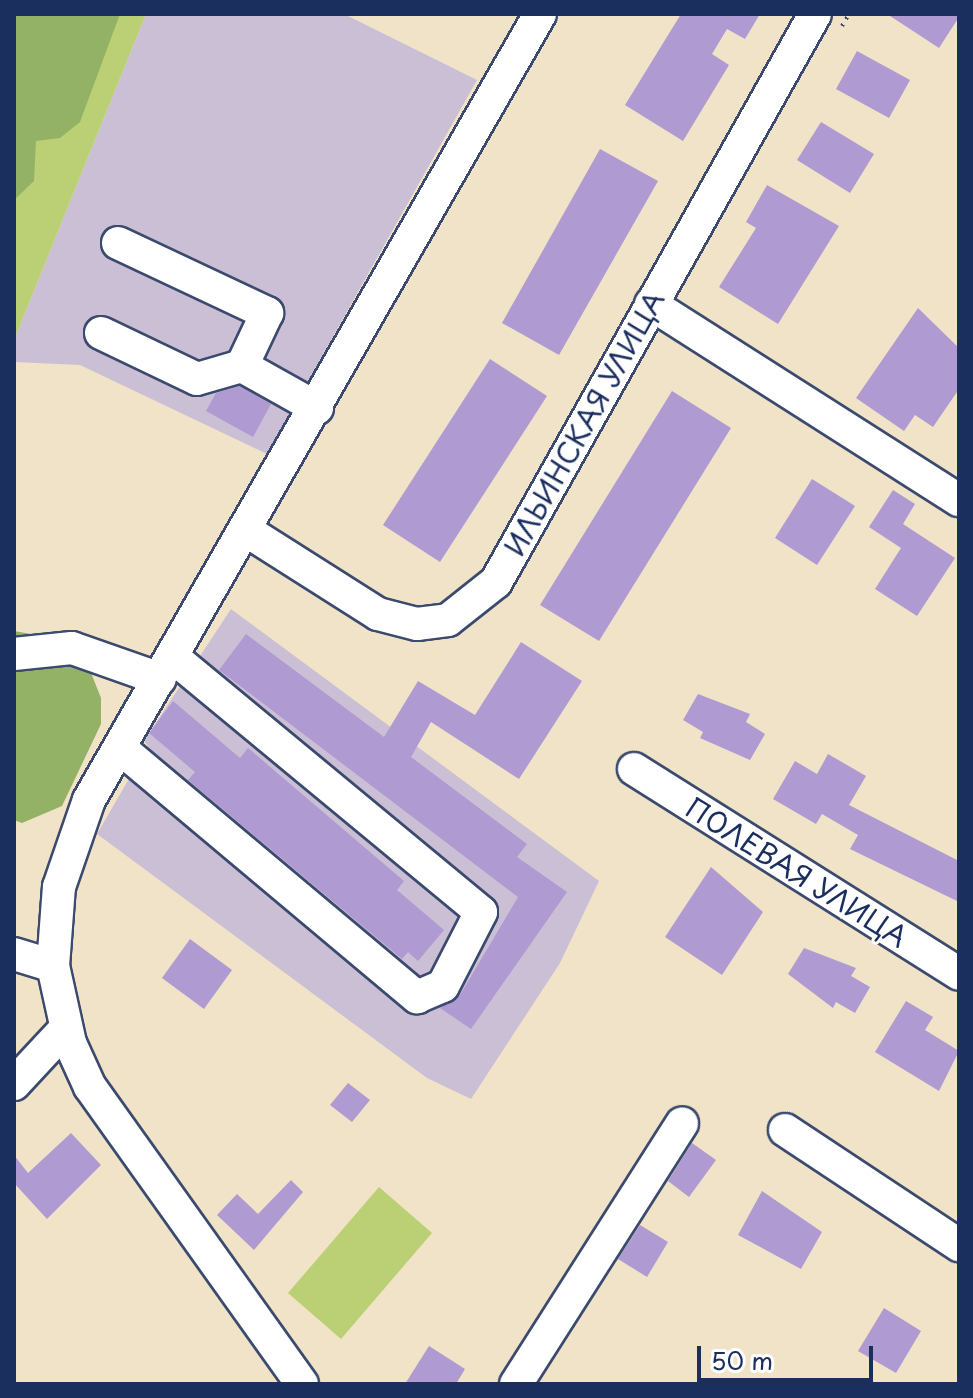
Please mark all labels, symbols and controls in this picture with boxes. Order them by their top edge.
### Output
street label: ИЛЬИНСКАЯ УЛИЦА [497,285,671,561]
street label: ПОЛЕВАЯ УЛИЦА [681,791,913,953]
scale bar [701,1330,877,1380]
text: 50 m [711,1342,773,1378]

